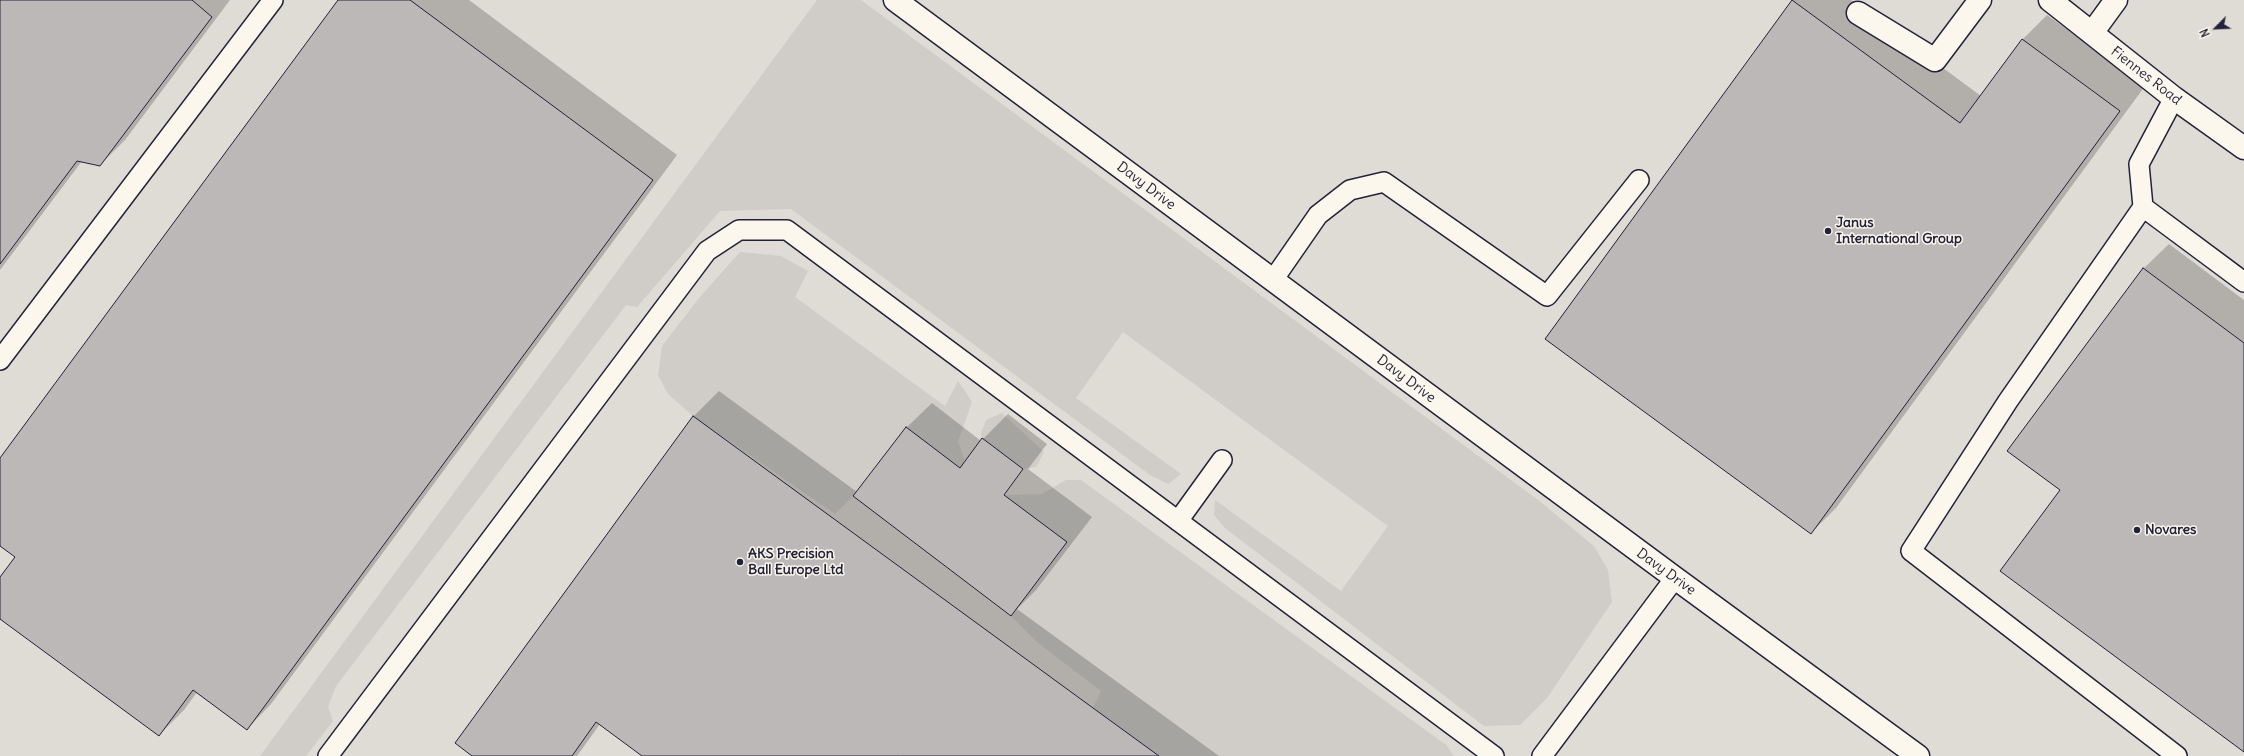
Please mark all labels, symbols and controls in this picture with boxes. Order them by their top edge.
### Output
north arrow [2196,8,2236,48]
text: N [2197,27,2213,39]
street label: Fiennes Road [2107,43,2185,109]
street label: Davy Drive [1113,158,1179,214]
place label: Janus International Group [1836,215,1962,248]
marker: Janus International Group [1823,226,1833,236]
street label: Davy Drive [1373,351,1439,407]
place label: Novares [2145,522,2196,538]
marker: Novares [2132,525,2142,535]
street label: Davy Drive [1633,545,1699,599]
place label: AKS Precision Ball Europe Ltd [748,546,843,578]
marker: AKS Precision Ball Europe Ltd [735,557,745,567]

